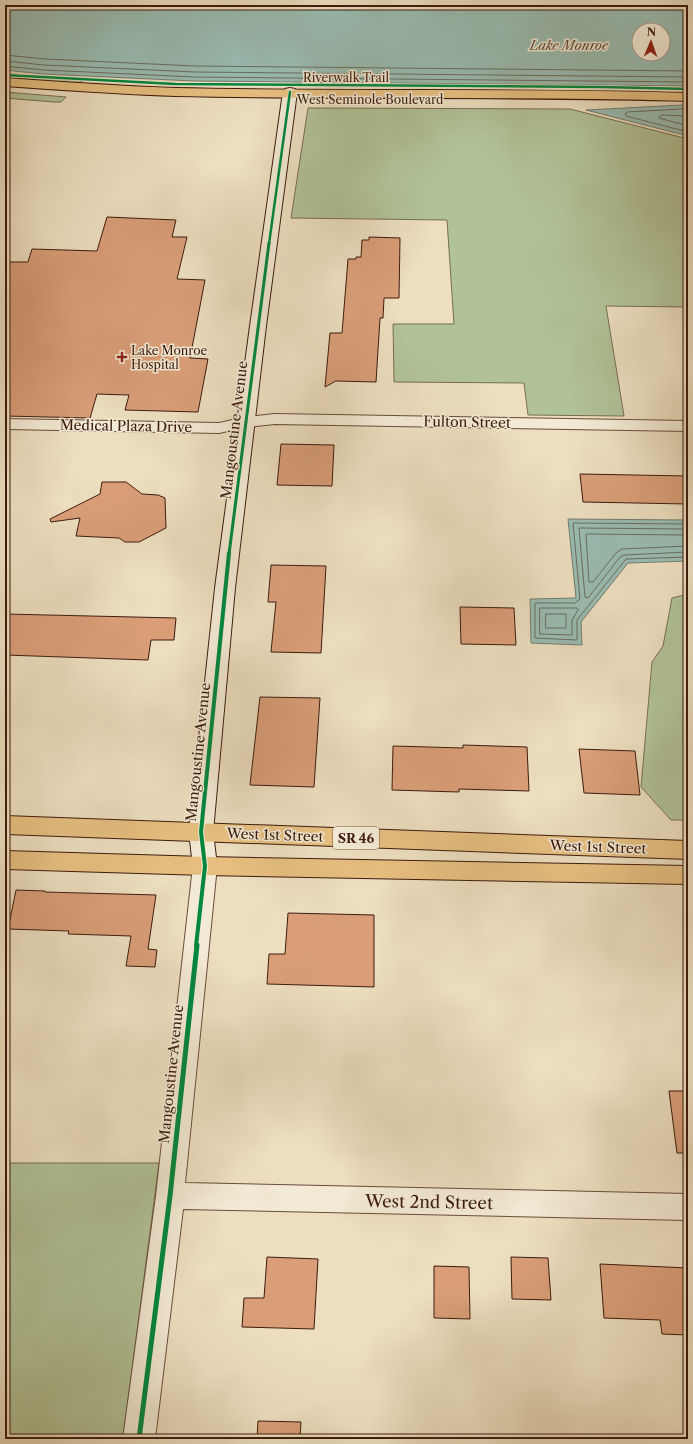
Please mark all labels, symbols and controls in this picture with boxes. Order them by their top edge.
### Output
north arrow [631,22,671,62]
text: N [646,25,657,39]
water label: Lake Monroe [529,37,609,53]
street label: Riverwalk Trail [303,70,389,85]
street label: West Seminole Boulevard [296,92,444,107]
place label: Lake Monroe Hospital [131,343,208,372]
marker: Lake Monroe Hospital [116,351,128,363]
street label: Mangoustine Avenue [217,360,251,500]
street label: Fulton Street [423,412,511,432]
street label: Medical Plaza Drive [60,416,193,436]
street label: Mangoustine Avenue [182,682,214,822]
street label: West 1st Street [225,824,324,846]
road number: SR 46 [333,827,379,849]
street label: West 1st Street [548,836,647,858]
street label: Mangoustine Avenue [155,1004,187,1144]
street label: West 2nd Street [364,1191,493,1213]

